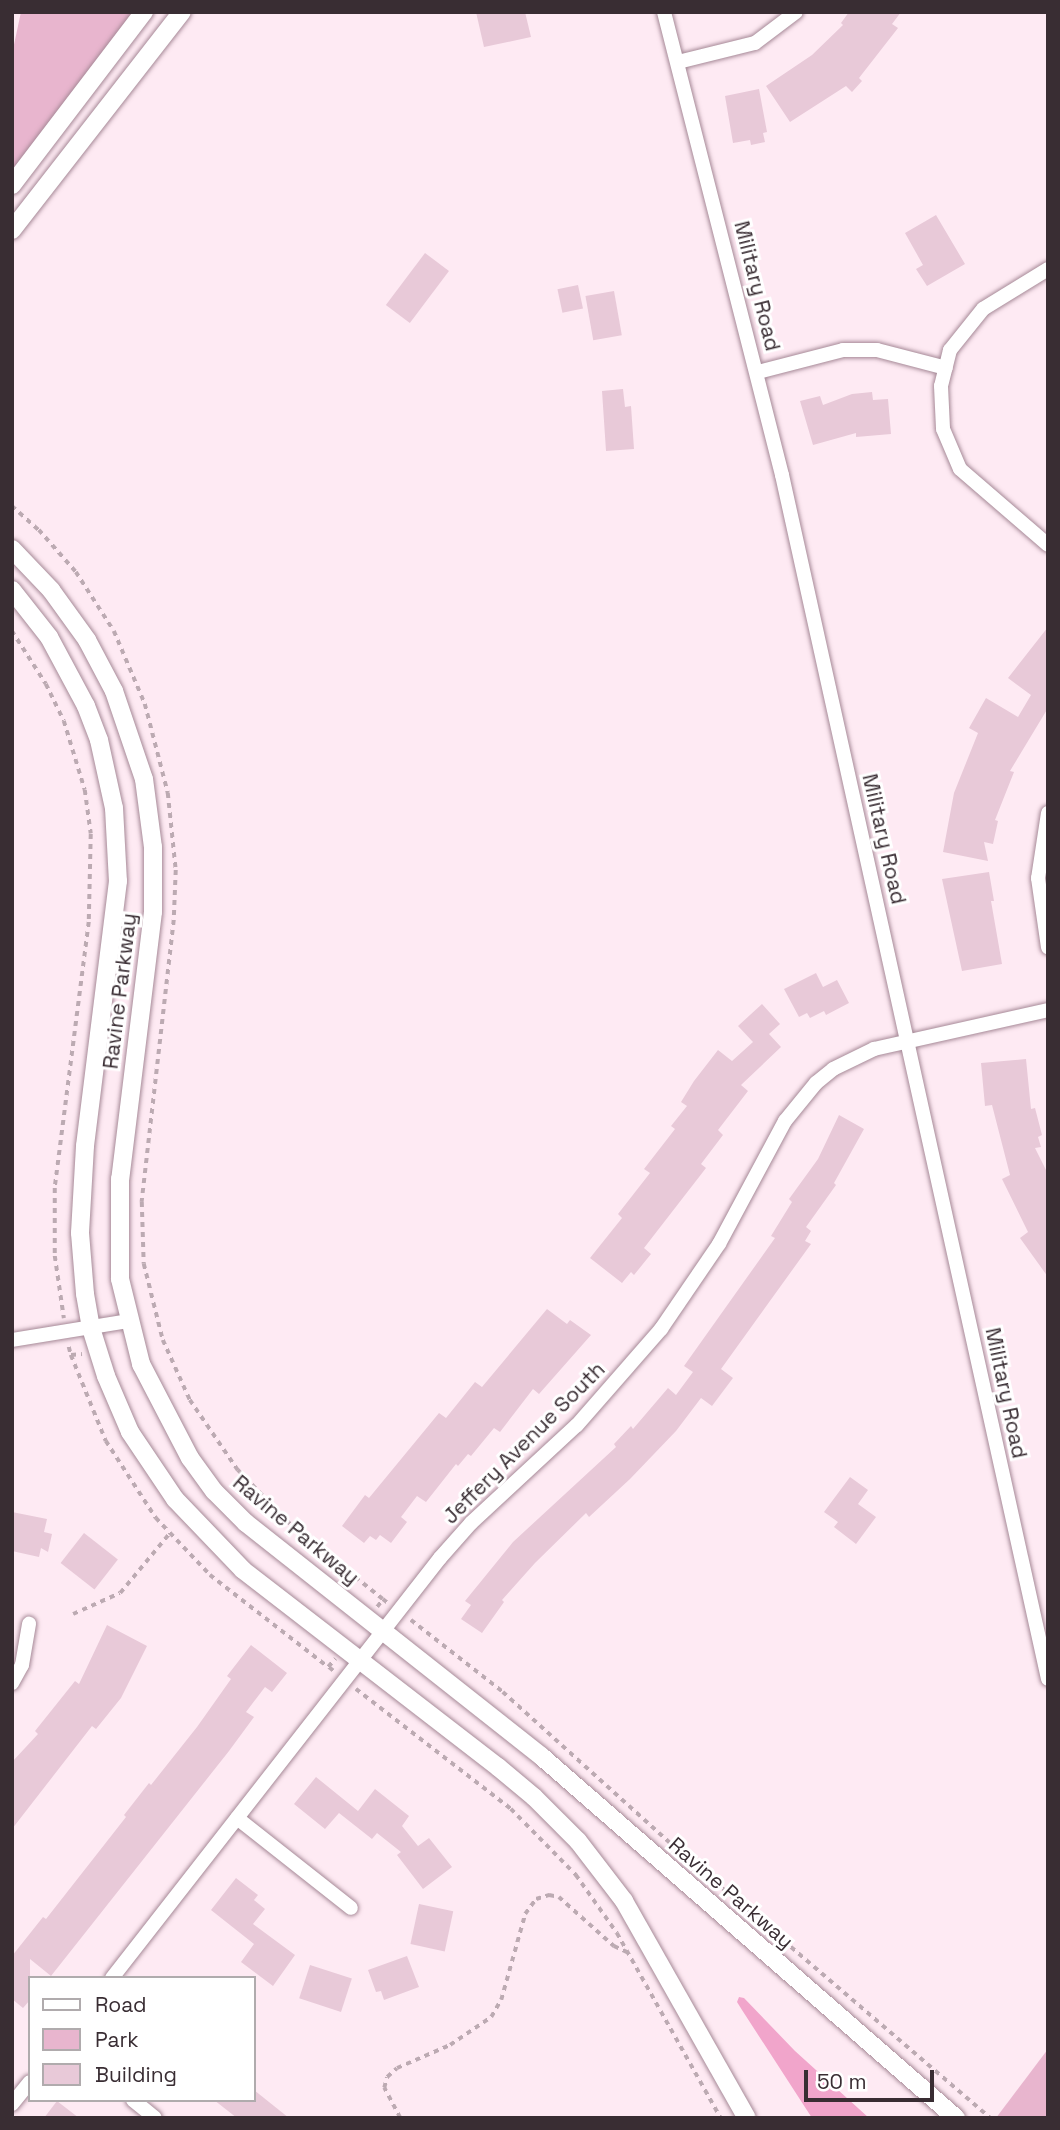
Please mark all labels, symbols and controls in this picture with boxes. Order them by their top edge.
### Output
street label: Military Road [729,218,785,354]
street label: Military Road [857,771,911,907]
street label: Ravine Parkway [98,912,142,1070]
street label: Military Road [980,1325,1032,1461]
street label: Jeffery Avenue South [438,1357,610,1529]
street label: Ravine Parkway [228,1470,364,1590]
street label: Ravine Parkway [664,1832,798,1954]
legend [28,1976,256,2102]
text: Road [95,1991,147,2018]
text: Park [95,2026,139,2053]
scale bar [808,2056,937,2100]
text: Building [95,2061,177,2088]
text: 50 m [817,2068,867,2095]

